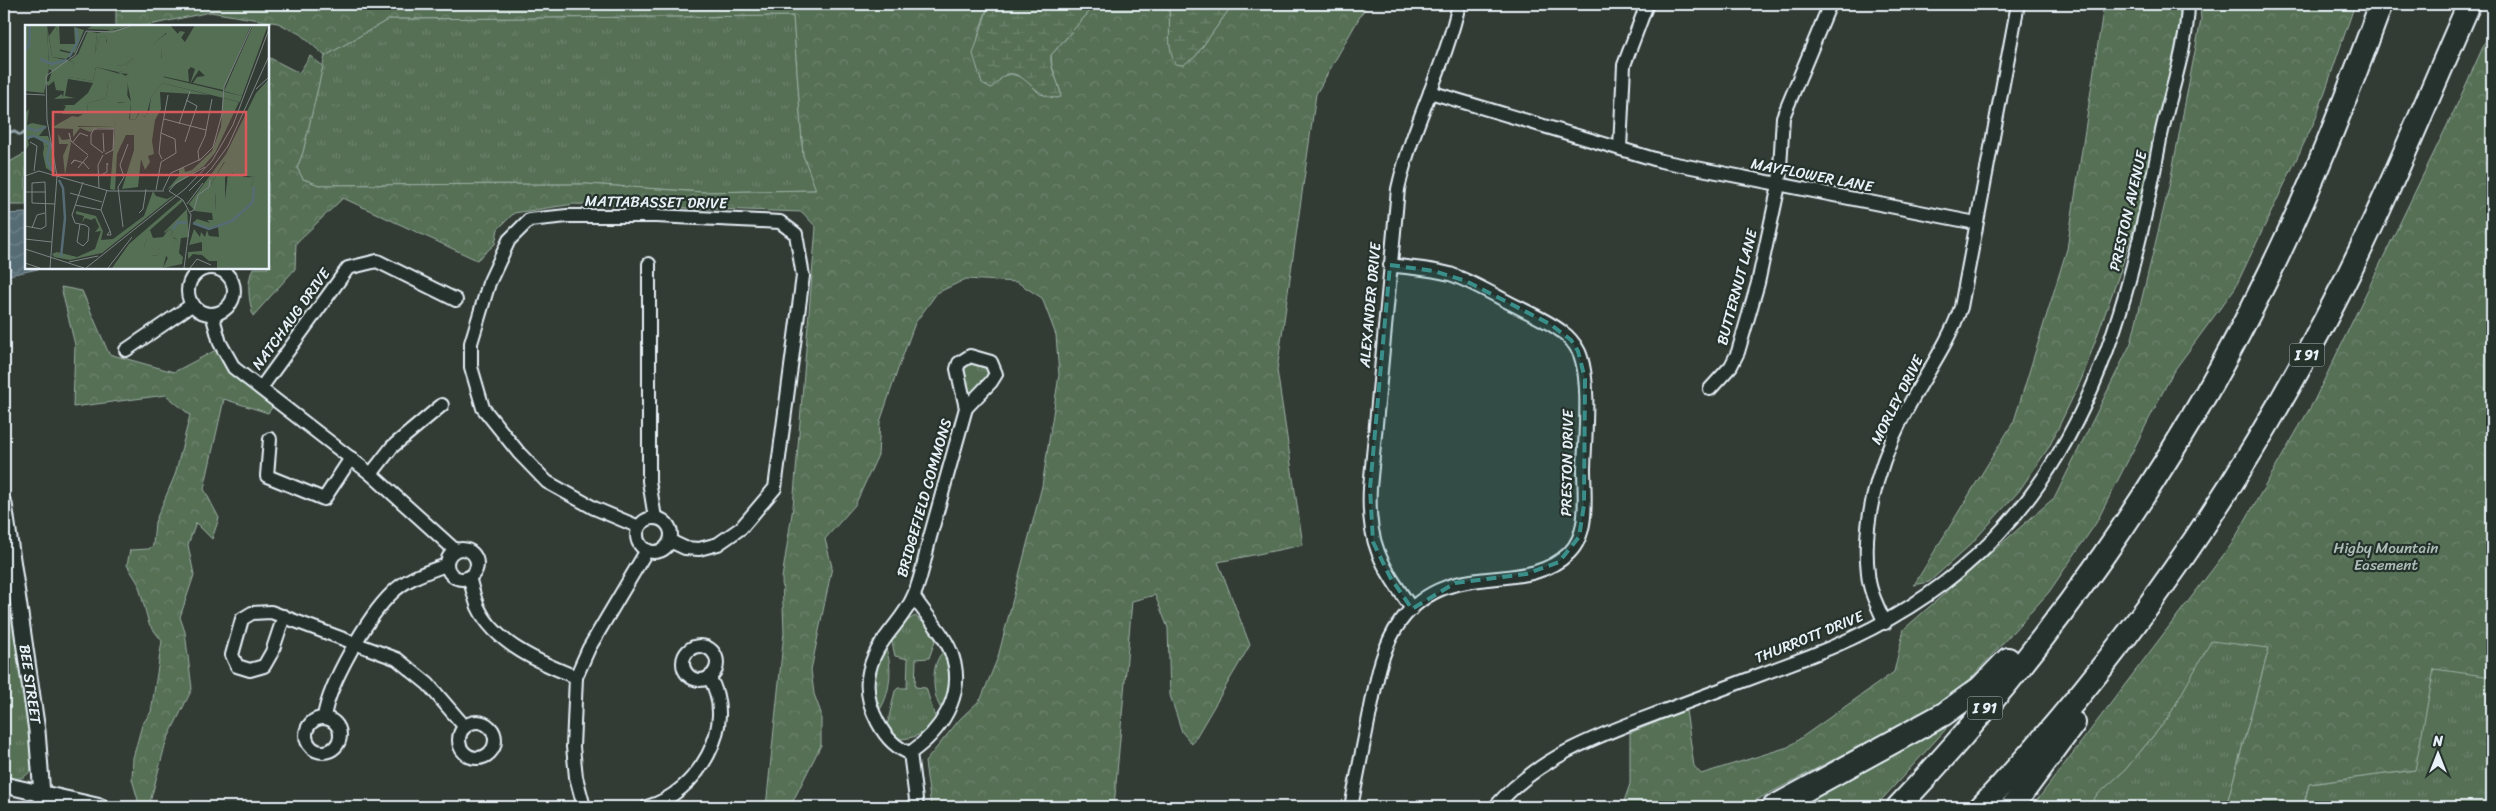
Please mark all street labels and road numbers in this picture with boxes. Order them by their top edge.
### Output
street label: PRESTON AVENUE [2102,147,2155,274]
street label: MAYFLOWER LANE [1749,150,1877,200]
street label: MATTABASSET DRIVE [585,188,729,216]
street label: BUTTERNUT LANE [1709,224,1765,348]
street label: ALEXANDER DRIVE [1351,240,1389,370]
street label: NATCHAUG DRIVE [245,261,338,376]
road number: I 91 [2290,344,2324,366]
street label: MORLEY DRIVE [1863,349,1931,449]
street label: PRESTON DRIVE [1553,408,1581,517]
street label: BRIDGEFIELD COMMONS [889,416,959,580]
street label: THURROTT DRIVE [1750,603,1869,671]
street label: BEE STREET [12,643,49,727]
road number: I 91 [1968,696,2002,720]

